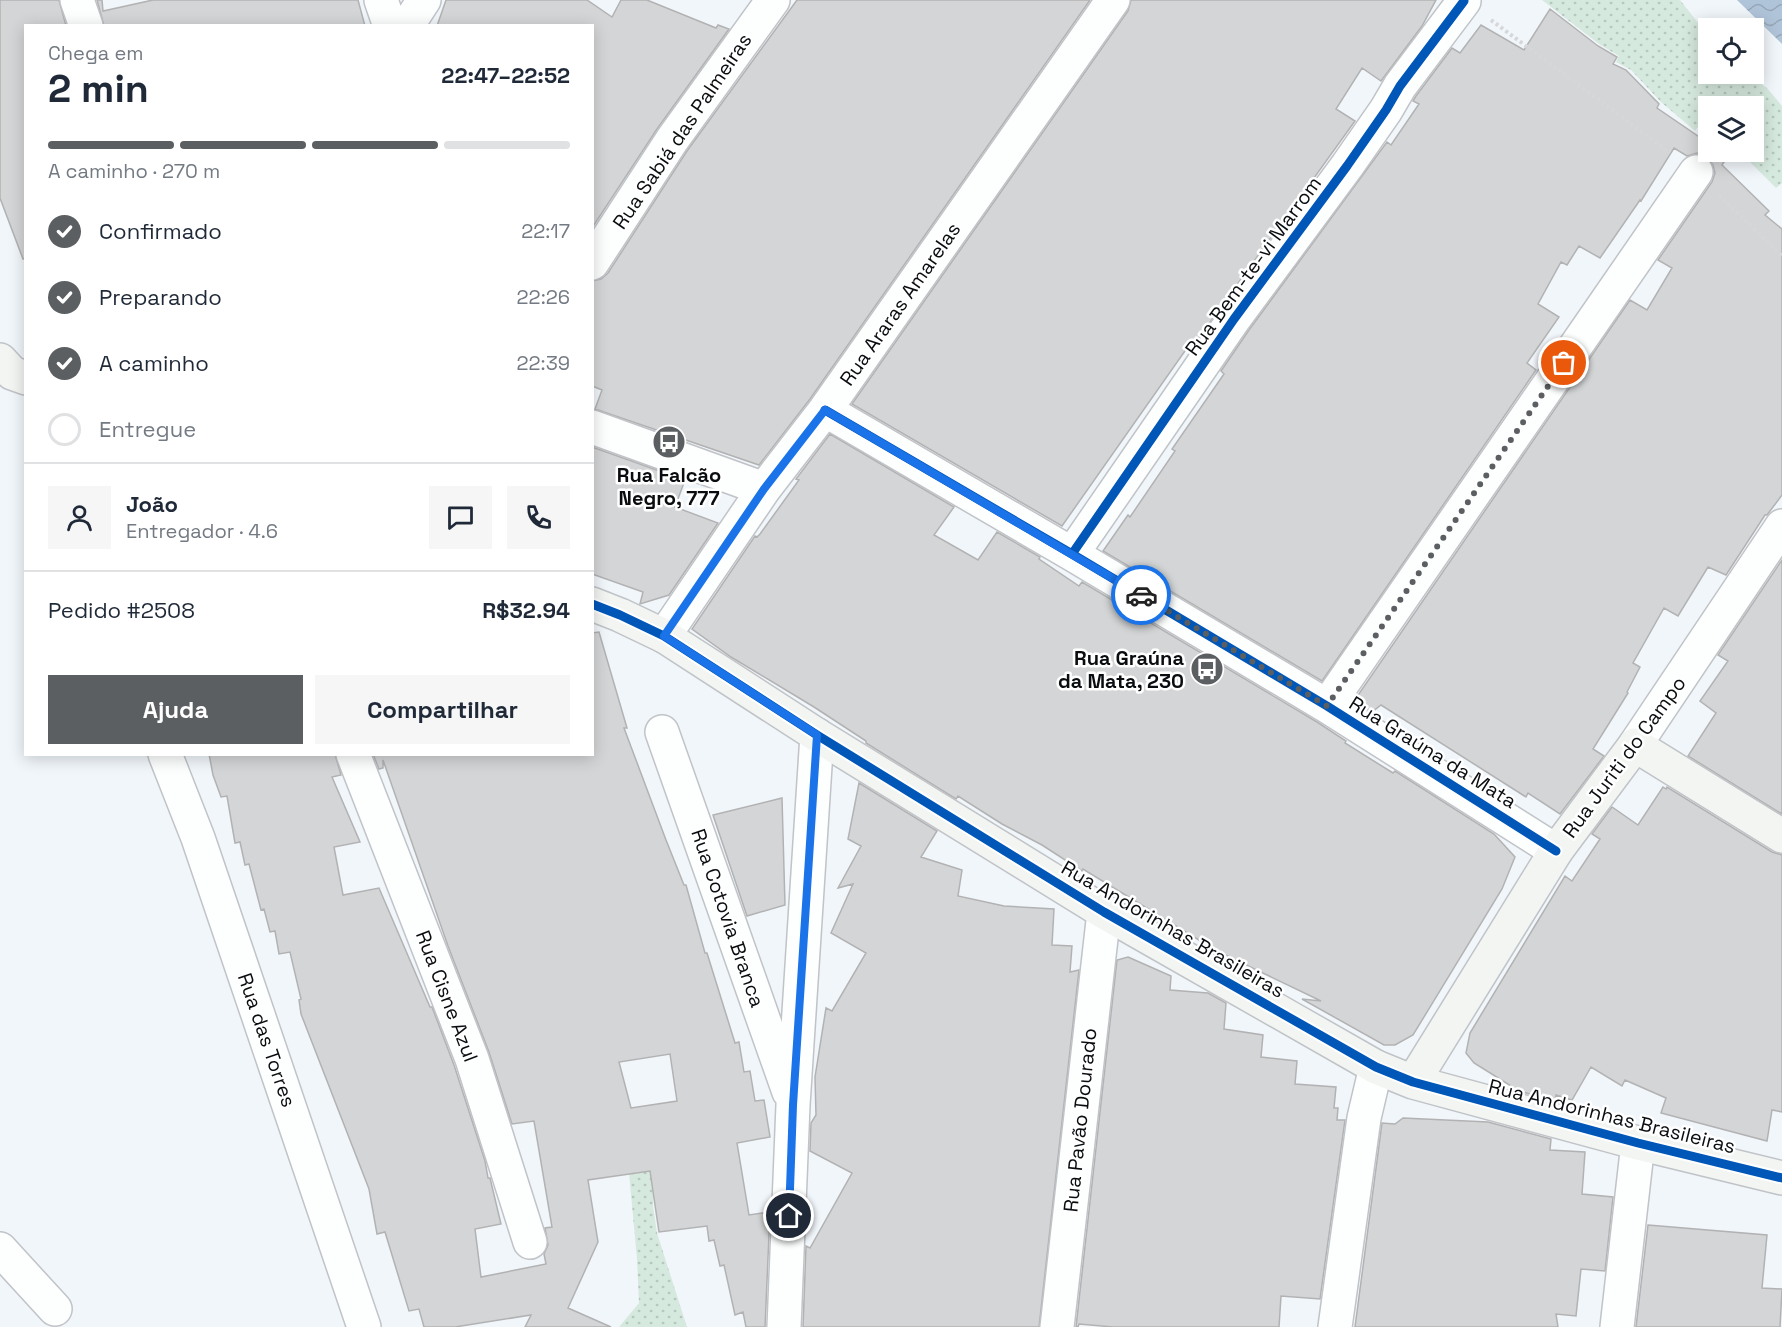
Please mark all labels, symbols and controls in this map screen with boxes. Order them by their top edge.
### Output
map controls [1698,18,1764,162]
button: locate [1698,18,1764,84]
street label: Rua Sabiá das Palmeiras [607,28,757,234]
text: Chega em [48,40,143,66]
text: 22:47–22:52 [441,61,570,89]
text: 2 min [48,64,149,113]
button: layers [1698,96,1764,162]
text: A caminho · 270 m [48,158,220,184]
street label: Rua Bem-te-vi Marrom [1179,171,1327,361]
icon: check [48,215,81,248]
text: Confirmado [99,217,222,245]
street label: Rua Araras Amarelas [834,217,966,391]
text: 22:17 [521,218,570,244]
icon: check [48,281,81,314]
text: Preparando [99,283,222,311]
text: 22:26 [517,284,570,310]
pin [1538,337,1589,388]
icon: bag [1547,346,1580,379]
icon: check [48,347,81,380]
text: A caminho [99,349,209,377]
text: 22:39 [517,350,570,376]
text: Entregue [99,415,196,443]
bus stop icon: Rua Falcão Negro, 777 [651,424,687,460]
place label: Rua Falcão Negro, 777 [617,462,721,511]
button: person [48,486,111,549]
button: chat [429,486,492,549]
button: phone [507,486,570,549]
text: João [126,490,178,518]
text: Entregador · 4.6 [126,518,278,544]
courier [1111,565,1171,625]
icon: car [1125,579,1158,612]
text: Pedido #2508 [48,596,195,624]
text: R$32.94 [482,596,570,624]
place label: Rua Graúna da Mata, 230 [1058,645,1184,694]
bus stop icon: Rua Graúna da Mata, 230 [1189,651,1225,687]
street label: Rua Juriti do Campo [1556,671,1692,843]
button: Ajuda [48,675,303,744]
button: Compartilhar [315,675,570,744]
street label: Rua Graúna da Mata [1344,690,1522,814]
street label: Rua Cotovia Branca [685,825,771,1011]
street label: Rua Andorinhas Brasileiras [1057,854,1289,1004]
street label: Rua Cisne Azul [410,926,484,1066]
street label: Rua das Torres [232,969,302,1111]
street label: Rua Pavão Dourado [1057,1027,1103,1213]
street label: Rua Andorinhas Brasileiras [1486,1073,1738,1159]
pin [763,1190,814,1241]
icon: home [772,1199,805,1232]

